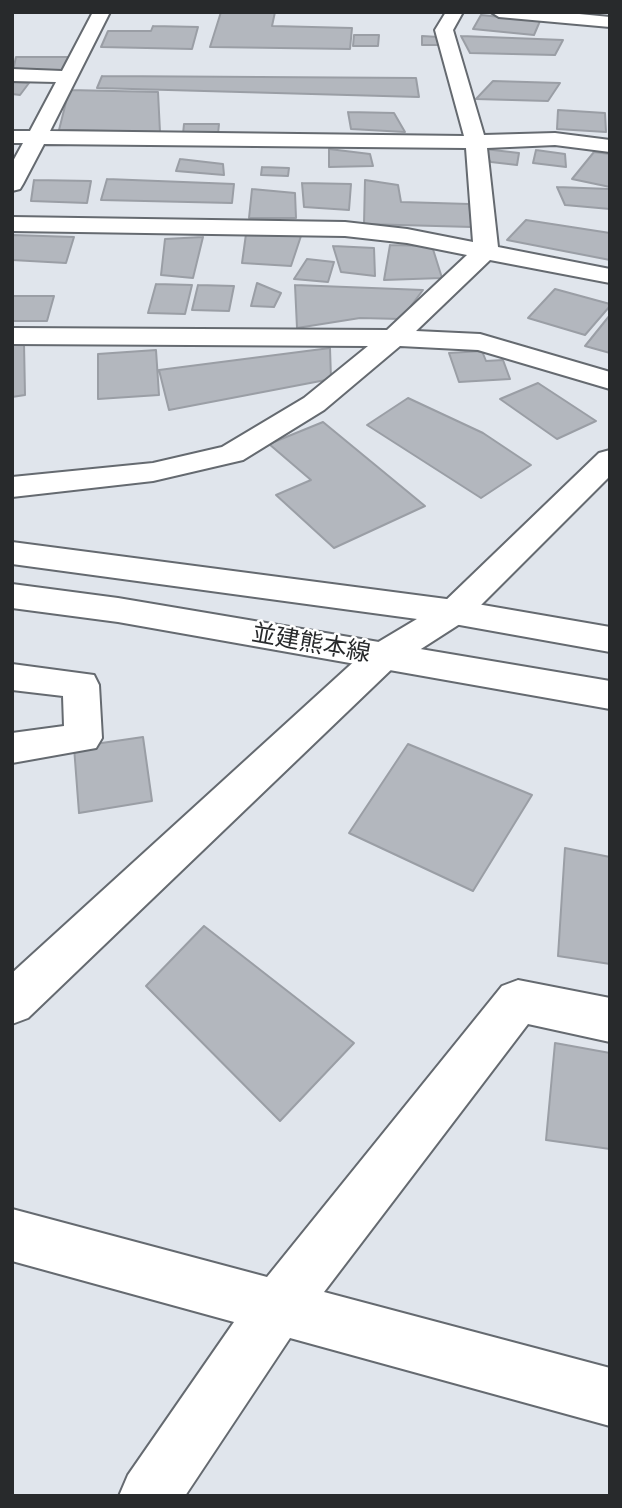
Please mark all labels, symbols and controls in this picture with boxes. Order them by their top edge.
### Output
street label: 並建熊本線 [249,619,373,669]

